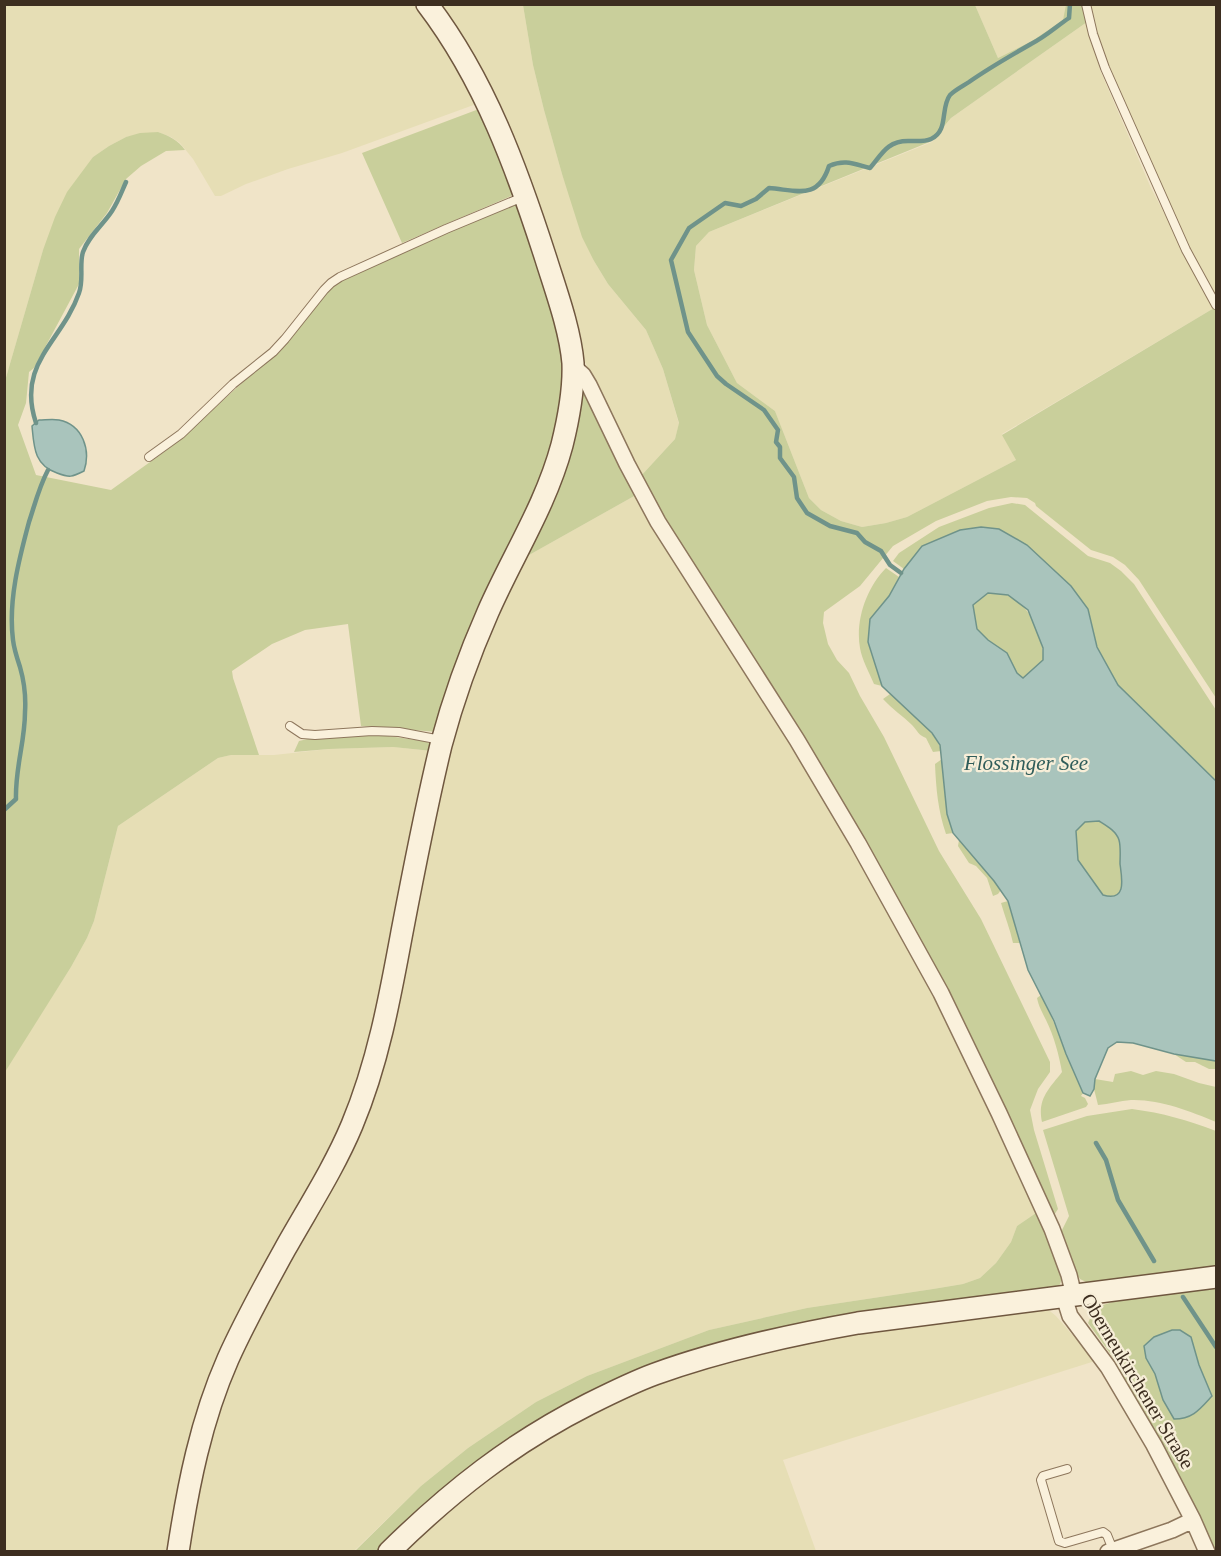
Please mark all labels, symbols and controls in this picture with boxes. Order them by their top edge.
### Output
water label: Flossinger See [963,751,1088,775]
street label: Oberneukirchener Straße [1077,1289,1199,1473]

